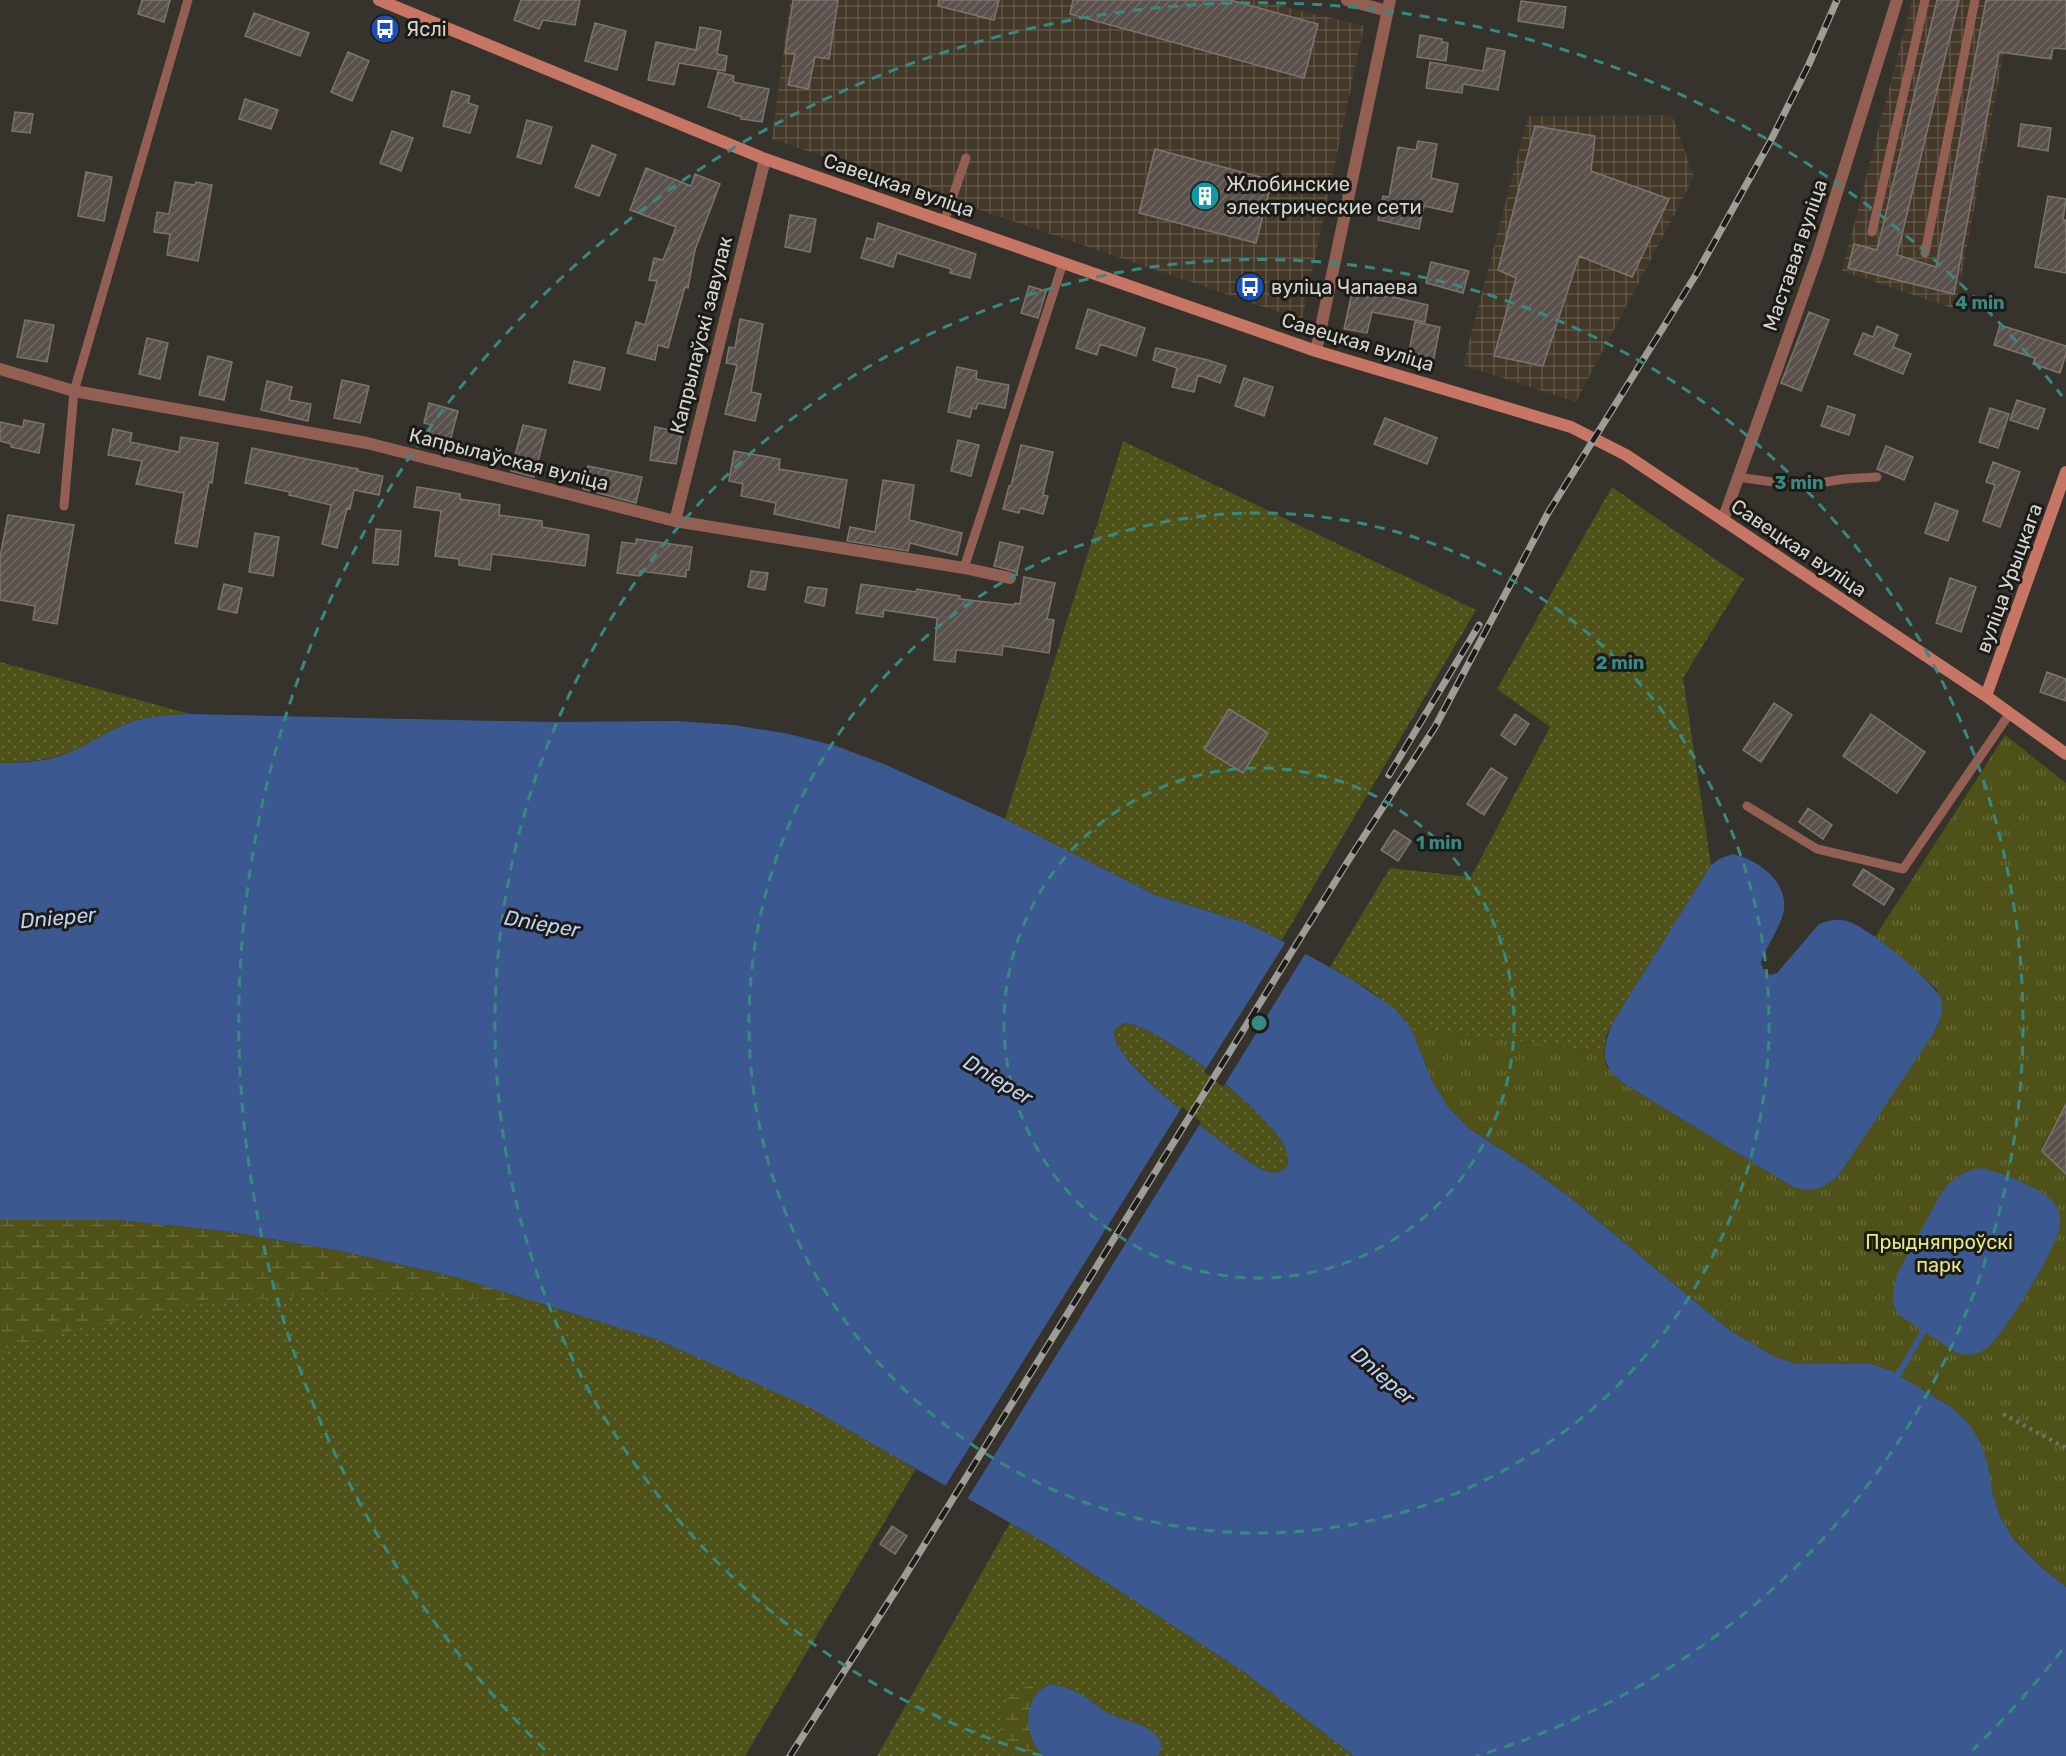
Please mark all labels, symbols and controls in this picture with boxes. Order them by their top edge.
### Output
bus stop icon: Яслі [369,13,401,45]
place label: Яслі [406,17,447,41]
street label: Савецкая вуліца [820,148,978,222]
place label: Жлобинские электрические сети [1226,172,1422,219]
street label: Маставая вуліца [1758,176,1832,334]
building icon: Жлобинские электрические сети [1189,180,1221,212]
street label: Капрылаўскі завулак [665,233,737,436]
bus stop icon: вуліца Чапаева [1234,271,1266,303]
place label: вуліца Чапаева [1271,275,1418,299]
text: 4 min [1955,292,2005,314]
street label: Савецкая вуліца [1279,307,1437,377]
street label: Капрылаўская вуліца [407,423,611,495]
text: 3 min [1775,472,1823,494]
street label: Савецкая вуліца [1727,494,1871,602]
street label: вуліца Урыцкага [1971,500,2047,656]
text: 2 min [1596,652,1644,674]
text: 1 min [1416,832,1462,854]
water label: Dnieper [19,902,98,933]
water label: Dnieper [502,905,583,943]
centre of rings [1249,1013,1269,1033]
water label: Dnieper [959,1049,1038,1110]
park label: Прыдняпроўскі парк [1865,1230,2013,1277]
water label: Dnieper [1346,1341,1421,1411]

